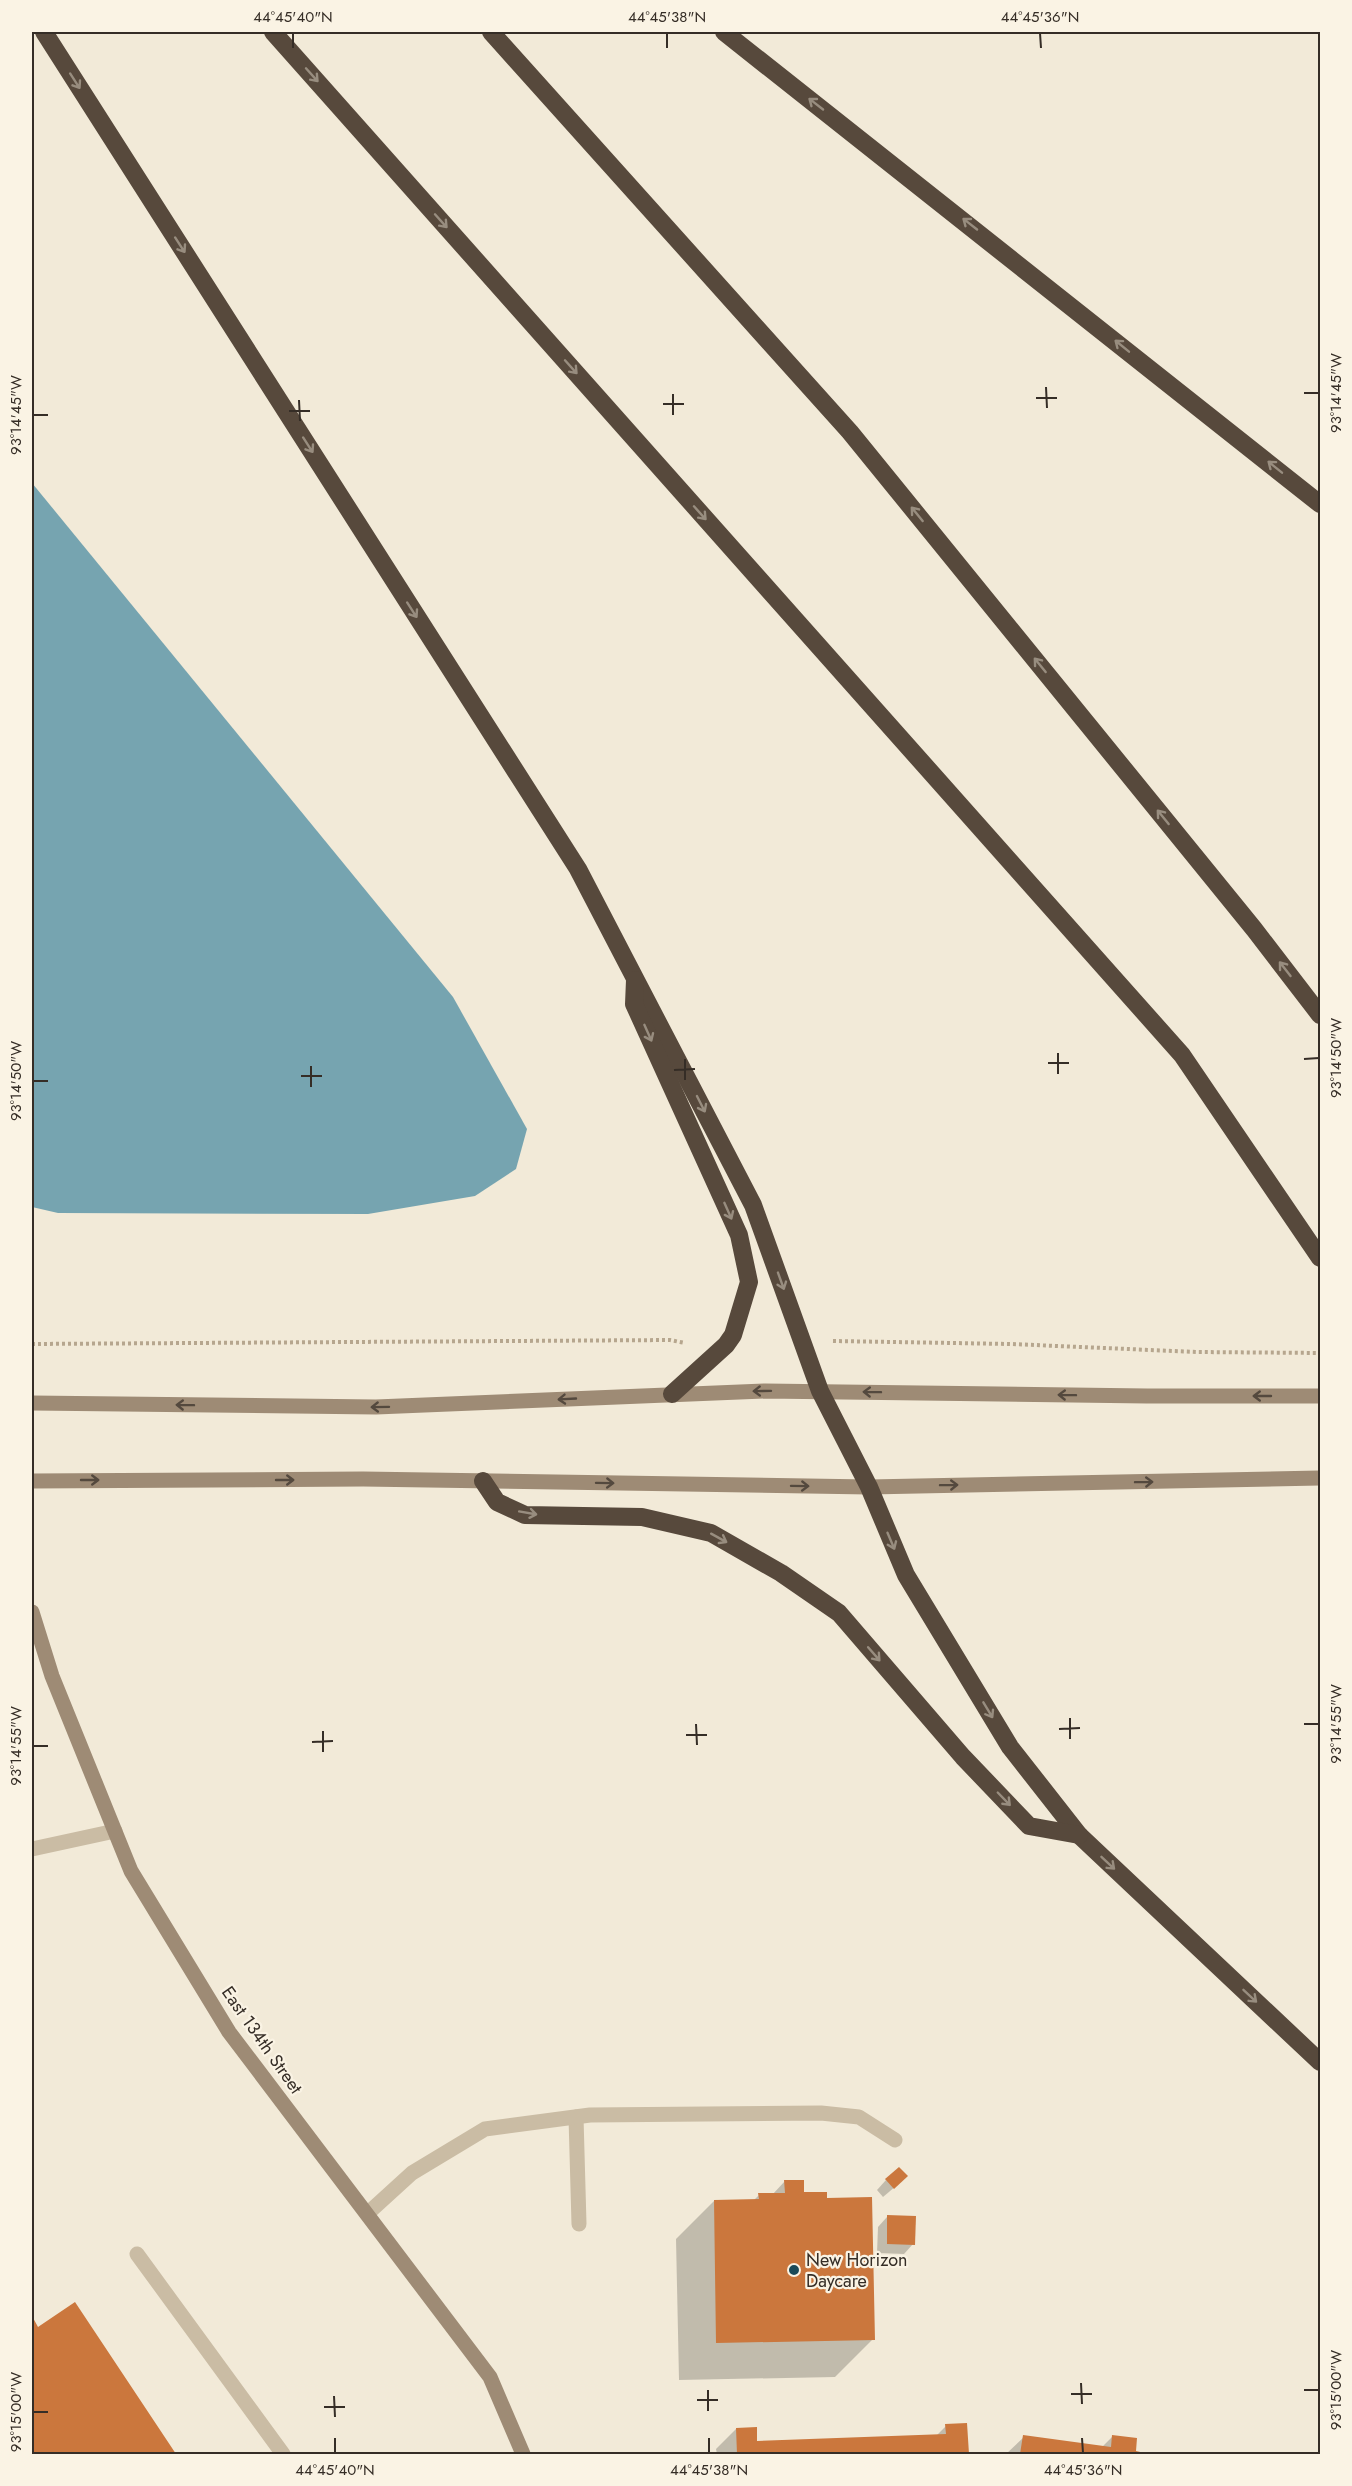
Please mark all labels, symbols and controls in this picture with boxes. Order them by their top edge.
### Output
text: 44°45'40"N [253,6,333,28]
text: 44°45'38"N [628,6,706,28]
text: 44°45'36"N [1001,6,1079,28]
one-way arrow [305,67,319,82]
one-way arrow [70,72,82,89]
one-way arrow [809,97,825,110]
one-way arrow [434,213,448,228]
one-way arrow [962,218,978,231]
one-way arrow [175,236,187,253]
one-way arrow [1115,339,1131,352]
text: 93°14'45"W [1325,353,1347,433]
one-way arrow [564,359,578,374]
text: 93°14'45"W [5,375,27,455]
one-way arrow [302,436,314,453]
one-way arrow [1267,461,1283,474]
one-way arrow [693,505,707,520]
one-way arrow [910,506,923,522]
one-way arrow [406,601,419,618]
one-way arrow [1033,657,1046,673]
one-way arrow [1156,809,1169,825]
one-way arrow [1278,961,1291,977]
text: 93°14'50"W [1325,1018,1347,1098]
one-way arrow [642,1024,654,1042]
text: 93°14'50"W [5,1041,27,1121]
one-way arrow [696,1095,707,1113]
one-way arrow [724,1202,735,1220]
one-way arrow [777,1272,788,1290]
one-way arrow [753,1385,772,1397]
one-way arrow [863,1386,883,1398]
one-way arrow [1058,1389,1078,1401]
one-way arrow [1253,1390,1273,1402]
one-way arrow [558,1393,578,1404]
one-way arrow [176,1399,196,1411]
one-way arrow [371,1401,391,1413]
one-way arrow [79,1474,99,1486]
one-way arrow [274,1474,294,1486]
one-way arrow [1133,1476,1153,1488]
one-way arrow [594,1477,614,1489]
one-way arrow [789,1480,809,1492]
one-way arrow [938,1480,958,1491]
one-way arrow [518,1508,537,1519]
one-way arrow [886,1532,897,1550]
one-way arrow [710,1533,728,1544]
one-way arrow [867,1646,881,1661]
text: 93°14'55"W [1325,1684,1347,1764]
one-way arrow [982,1701,994,1718]
text: 93°14'55"W [5,1706,27,1786]
one-way arrow [996,1792,1011,1807]
one-way arrow [1100,1856,1115,1870]
street label: East 134th Street [215,1981,309,2100]
one-way arrow [1243,1989,1258,2003]
place label: New Horizon Daycare [806,2247,907,2294]
marker: New Horizon Daycare [787,2263,801,2277]
text: 93°15'00"W [1325,2350,1347,2430]
text: 93°15'00"W [5,2372,27,2452]
text: 44°45'40"N [295,2459,375,2481]
text: 44°45'38"N [670,2459,748,2481]
text: 44°45'36"N [1044,2459,1122,2481]

